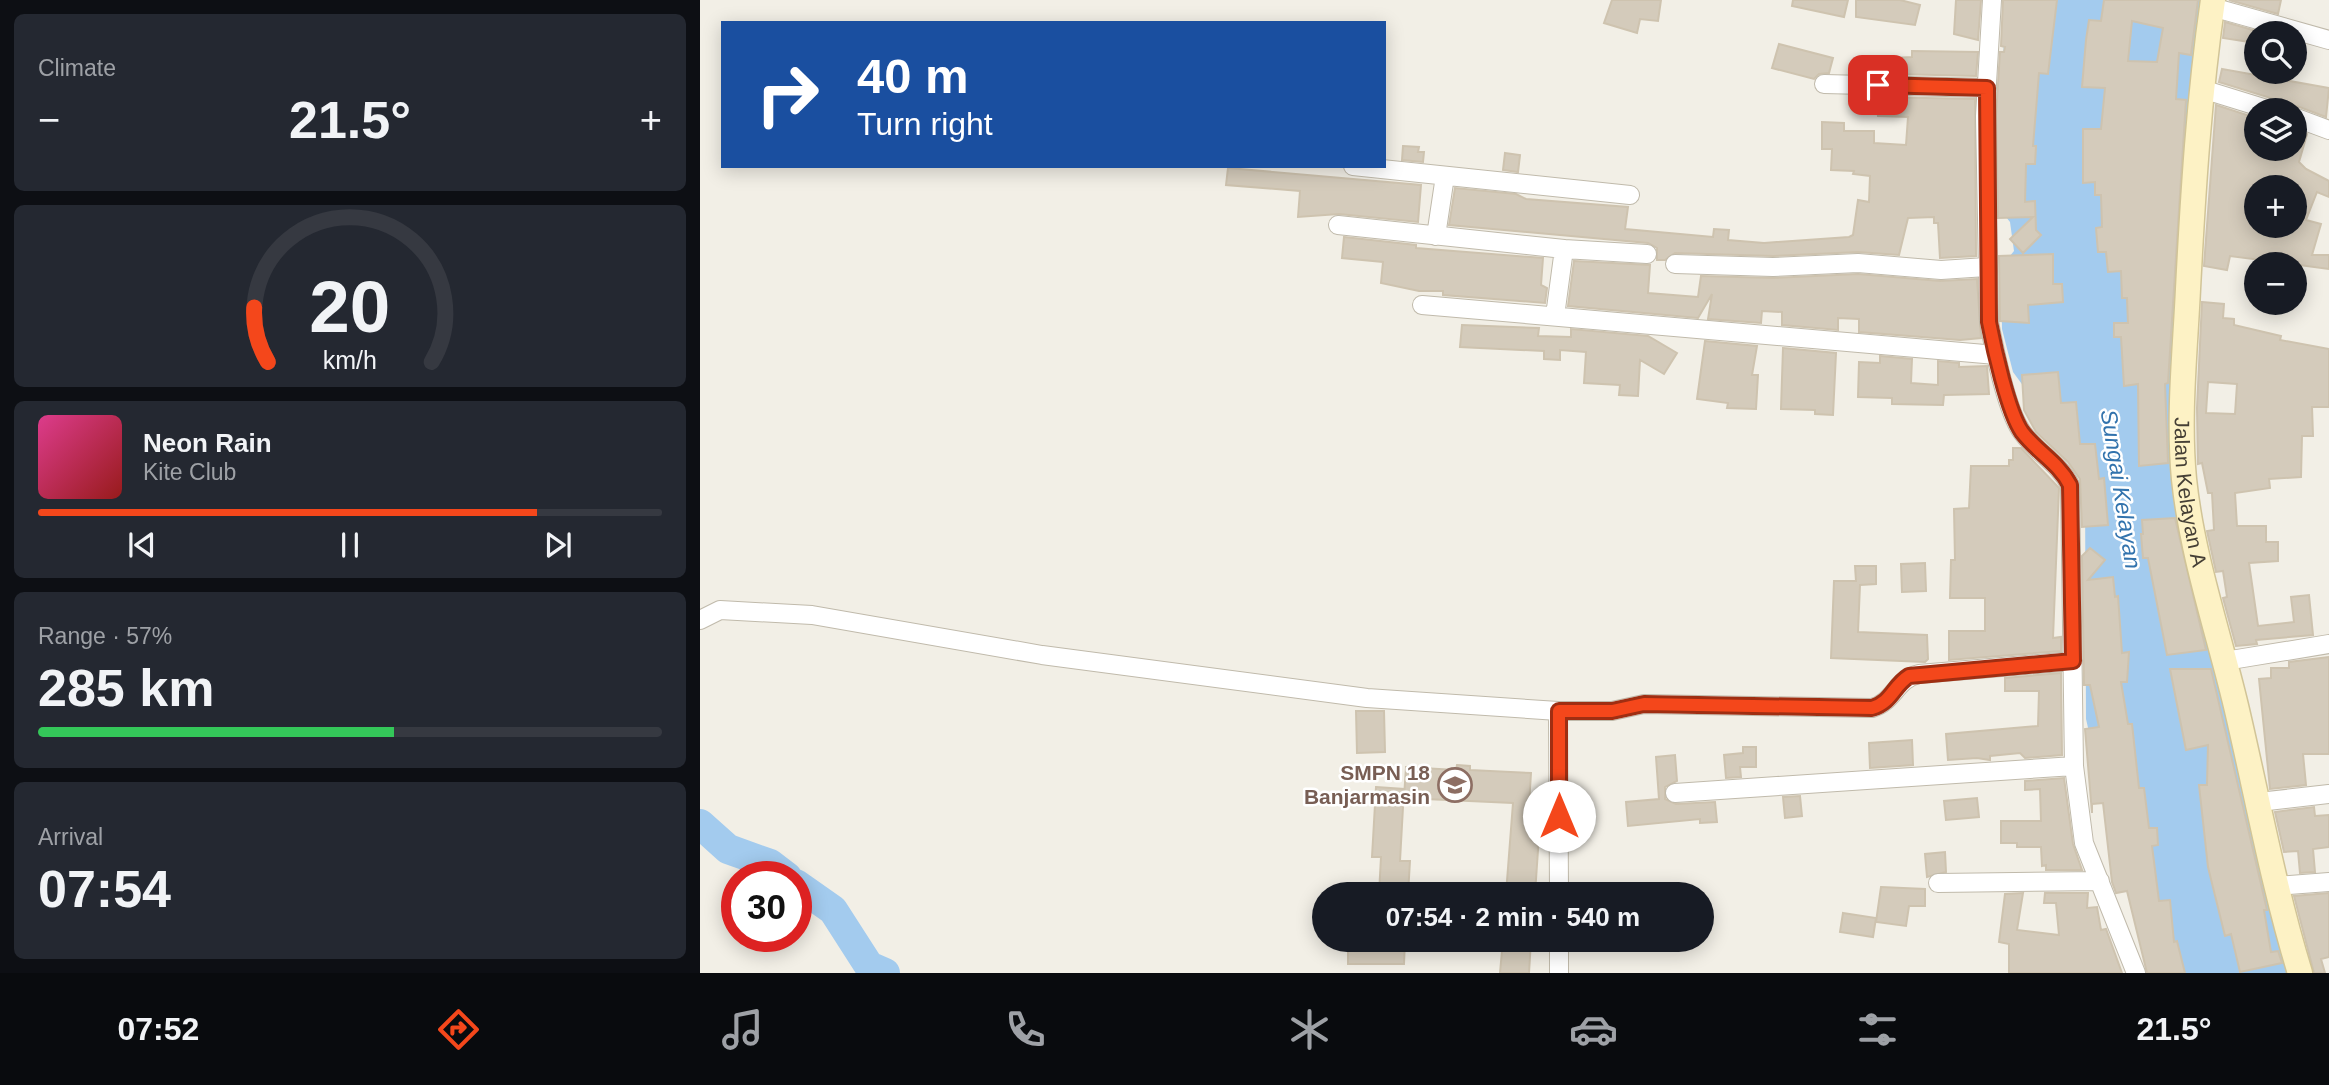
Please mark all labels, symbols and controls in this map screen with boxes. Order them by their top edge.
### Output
map controls [2244,21,2307,315]
button: search [2244,21,2307,84]
icon: right [742,49,833,140]
text: 40 m [857,49,969,103]
text: Climate [38,55,116,81]
pin [1848,55,1908,115]
icon: arrive [1859,66,1897,104]
text: 21.5° [289,91,411,149]
button: layers [2244,98,2307,161]
text: − [38,99,60,141]
text: + [640,99,662,141]
text: Turn right [857,106,993,142]
button: + [2244,175,2307,238]
button: − [2244,252,2307,315]
text: 20 [310,266,390,347]
text: km/h [323,346,377,374]
water label: Sungai Kelayan [2096,407,2146,571]
street label: Jalan Kelayan A [2171,417,2211,569]
text: Neon Rain [143,428,272,458]
text: Kite Club [143,459,236,485]
icon: previous [123,526,161,564]
icon: pause [331,526,369,564]
icon: next [539,526,577,564]
text: Range · 57% [38,623,172,649]
text: 285 km [38,659,214,717]
place label: SMPN 18 Banjarmasin [1304,761,1430,808]
school or university icon: SMPN 18 Banjarmasin [1436,766,1474,804]
position arrow [1522,779,1596,853]
text: Arrival [38,824,103,850]
text: 07:54 [38,860,171,918]
speed limit sign: 30 [721,861,812,952]
text: 07:54 · 2 min · 540 m [1386,902,1640,932]
icon: directions [434,1005,483,1054]
icon: music [718,1005,767,1054]
icon: phone [1001,1005,1050,1054]
icon: climate [1285,1005,1334,1054]
icon: car [1569,1005,1618,1054]
icon: filters [1853,1005,1902,1054]
text: 07:52 [117,1011,199,1047]
text: 21.5° [2136,1011,2212,1047]

